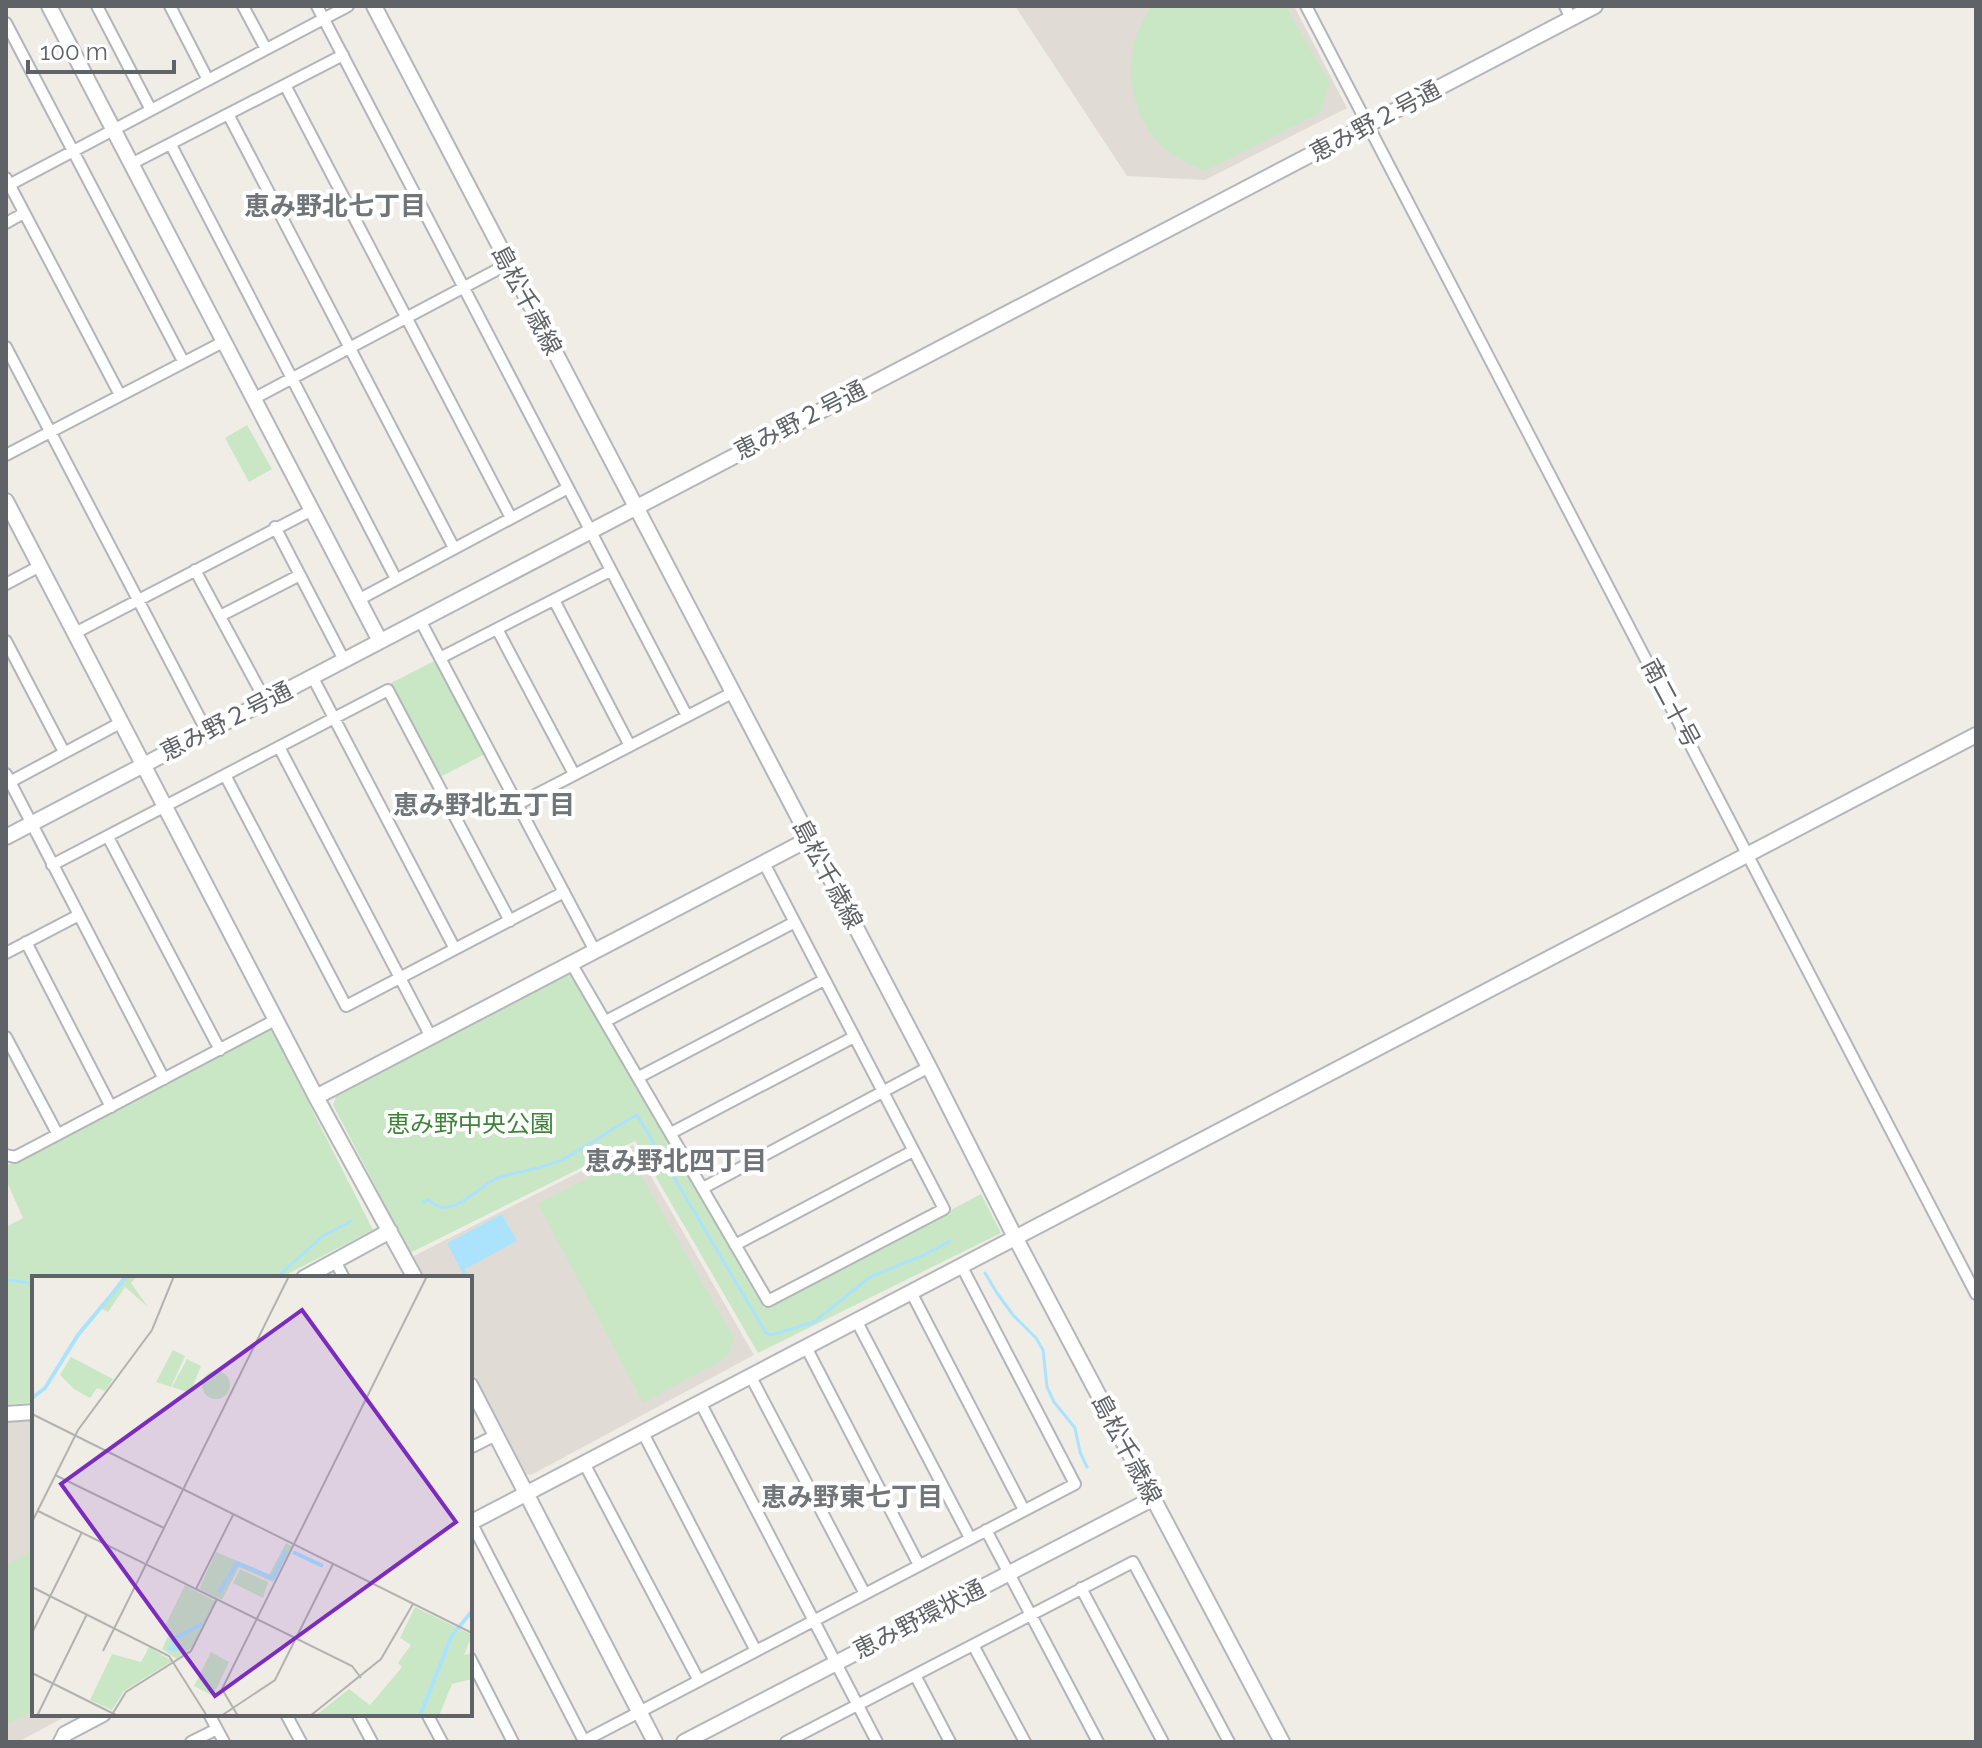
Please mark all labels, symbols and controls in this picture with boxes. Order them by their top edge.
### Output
scale bar [28,24,174,74]
text: 100 m [40,37,108,66]
street label: 恵み野２号通 [1305,74,1445,168]
district label: 恵み野北七丁目 [244,191,426,221]
street label: 島松千歳線 [486,240,568,360]
street label: 恵み野２号通 [729,374,871,466]
street label: 南二十号 [1636,654,1706,752]
street label: 恵み野２号通 [155,675,297,767]
district label: 恵み野北五丁目 [393,790,575,820]
street label: 島松千歳線 [787,814,869,934]
park label: 恵み野中央公園 [386,1109,554,1138]
district label: 恵み野北四丁目 [585,1146,767,1176]
inset map [32,1276,472,1716]
street label: 島松千歳線 [1086,1389,1168,1509]
district label: 恵み野東七丁目 [761,1482,943,1512]
street label: 恵み野環状通 [848,1573,990,1665]

